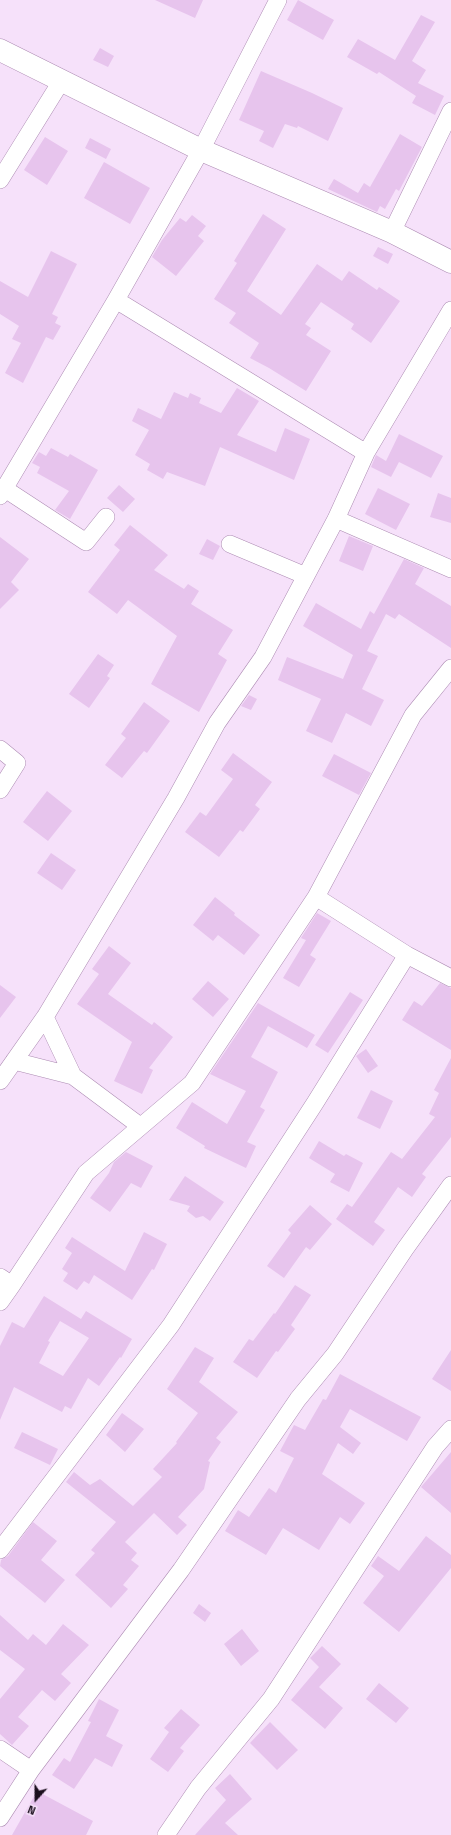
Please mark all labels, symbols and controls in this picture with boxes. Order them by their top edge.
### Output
north arrow [16,1779,56,1819]
text: N [25,1801,38,1819]

